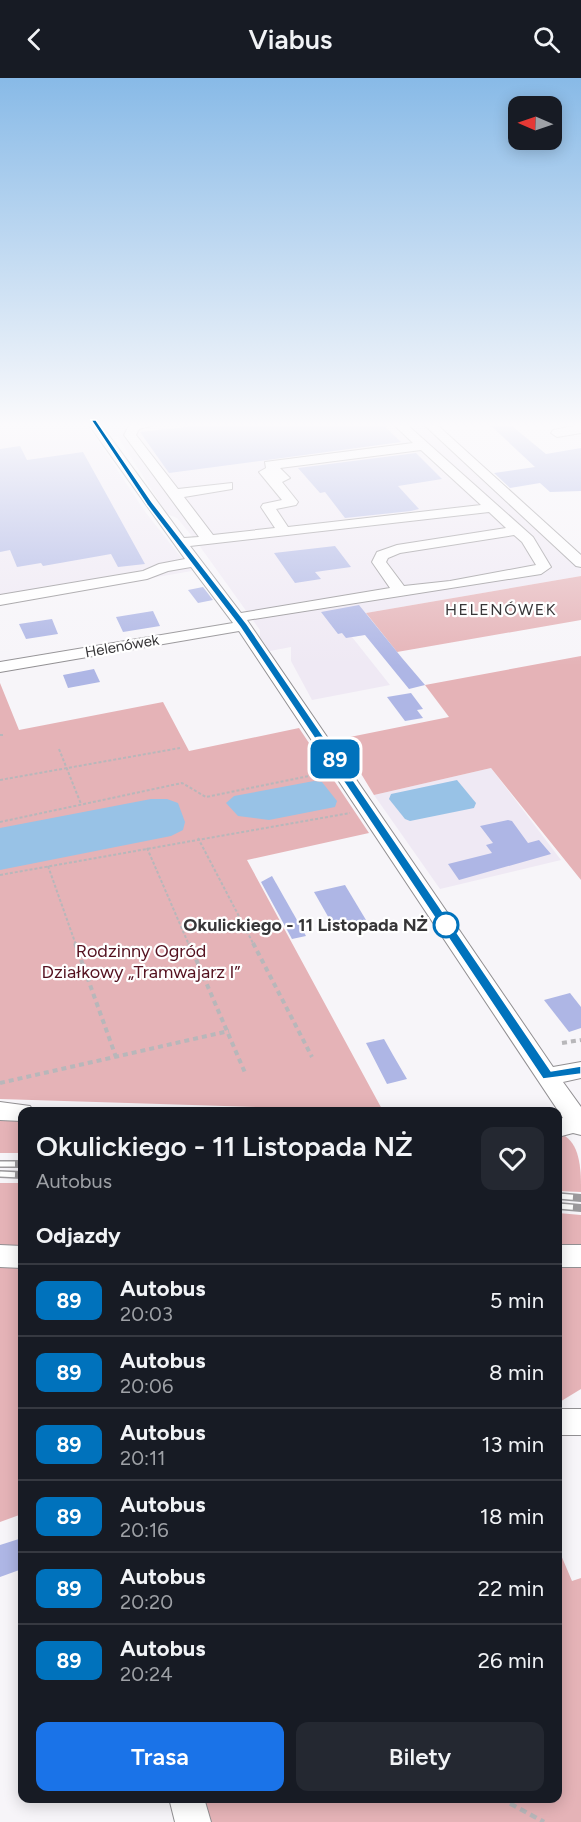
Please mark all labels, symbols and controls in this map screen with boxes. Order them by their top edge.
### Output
icon: back [18,23,51,56]
text: Viabus [249,23,332,56]
icon: search [530,23,563,56]
north arrow [508,96,562,150]
map controls [508,96,562,150]
district label: HELENÓWEK [445,600,557,619]
street label: Helenówek [84,631,161,661]
line badge: 89 [308,740,362,778]
text: 89 [322,747,348,772]
marker: Okulickiego - 11 Listopada NŻ [433,912,459,938]
place label: Okulickiego - 11 Listopada NŻ [183,914,428,936]
park label: Rodzinny Ogród Działkowy „Tramwajarz I” [42,940,240,983]
button: heart [481,1127,544,1190]
text: Okulickiego - 11 Listopada NŻ [36,1129,413,1163]
text: Autobus [36,1169,112,1193]
text: Odjazdy [36,1222,121,1249]
text: Autobus [120,1275,206,1302]
text: 5 min [490,1287,544,1314]
text: 89 [56,1288,82,1313]
text: 20:03 [120,1302,173,1326]
text: Autobus [120,1347,206,1374]
text: 8 min [489,1359,544,1386]
text: 89 [56,1360,82,1385]
text: 20:06 [120,1374,173,1398]
text: Autobus [120,1419,206,1446]
text: 13 min [481,1431,544,1458]
text: 89 [56,1432,82,1457]
text: 20:11 [120,1446,166,1470]
text: Autobus [120,1491,206,1518]
text: 18 min [480,1503,544,1530]
text: 89 [56,1504,82,1529]
text: 20:16 [120,1518,169,1542]
text: Autobus [120,1563,206,1590]
text: 22 min [478,1575,544,1602]
text: 89 [56,1576,82,1601]
text: 20:20 [120,1590,173,1614]
text: Autobus [120,1635,206,1662]
text: 26 min [478,1647,544,1674]
text: 89 [56,1648,82,1673]
text: 20:24 [120,1662,173,1686]
button: Trasa [36,1722,284,1791]
button: Bilety [296,1722,544,1791]

